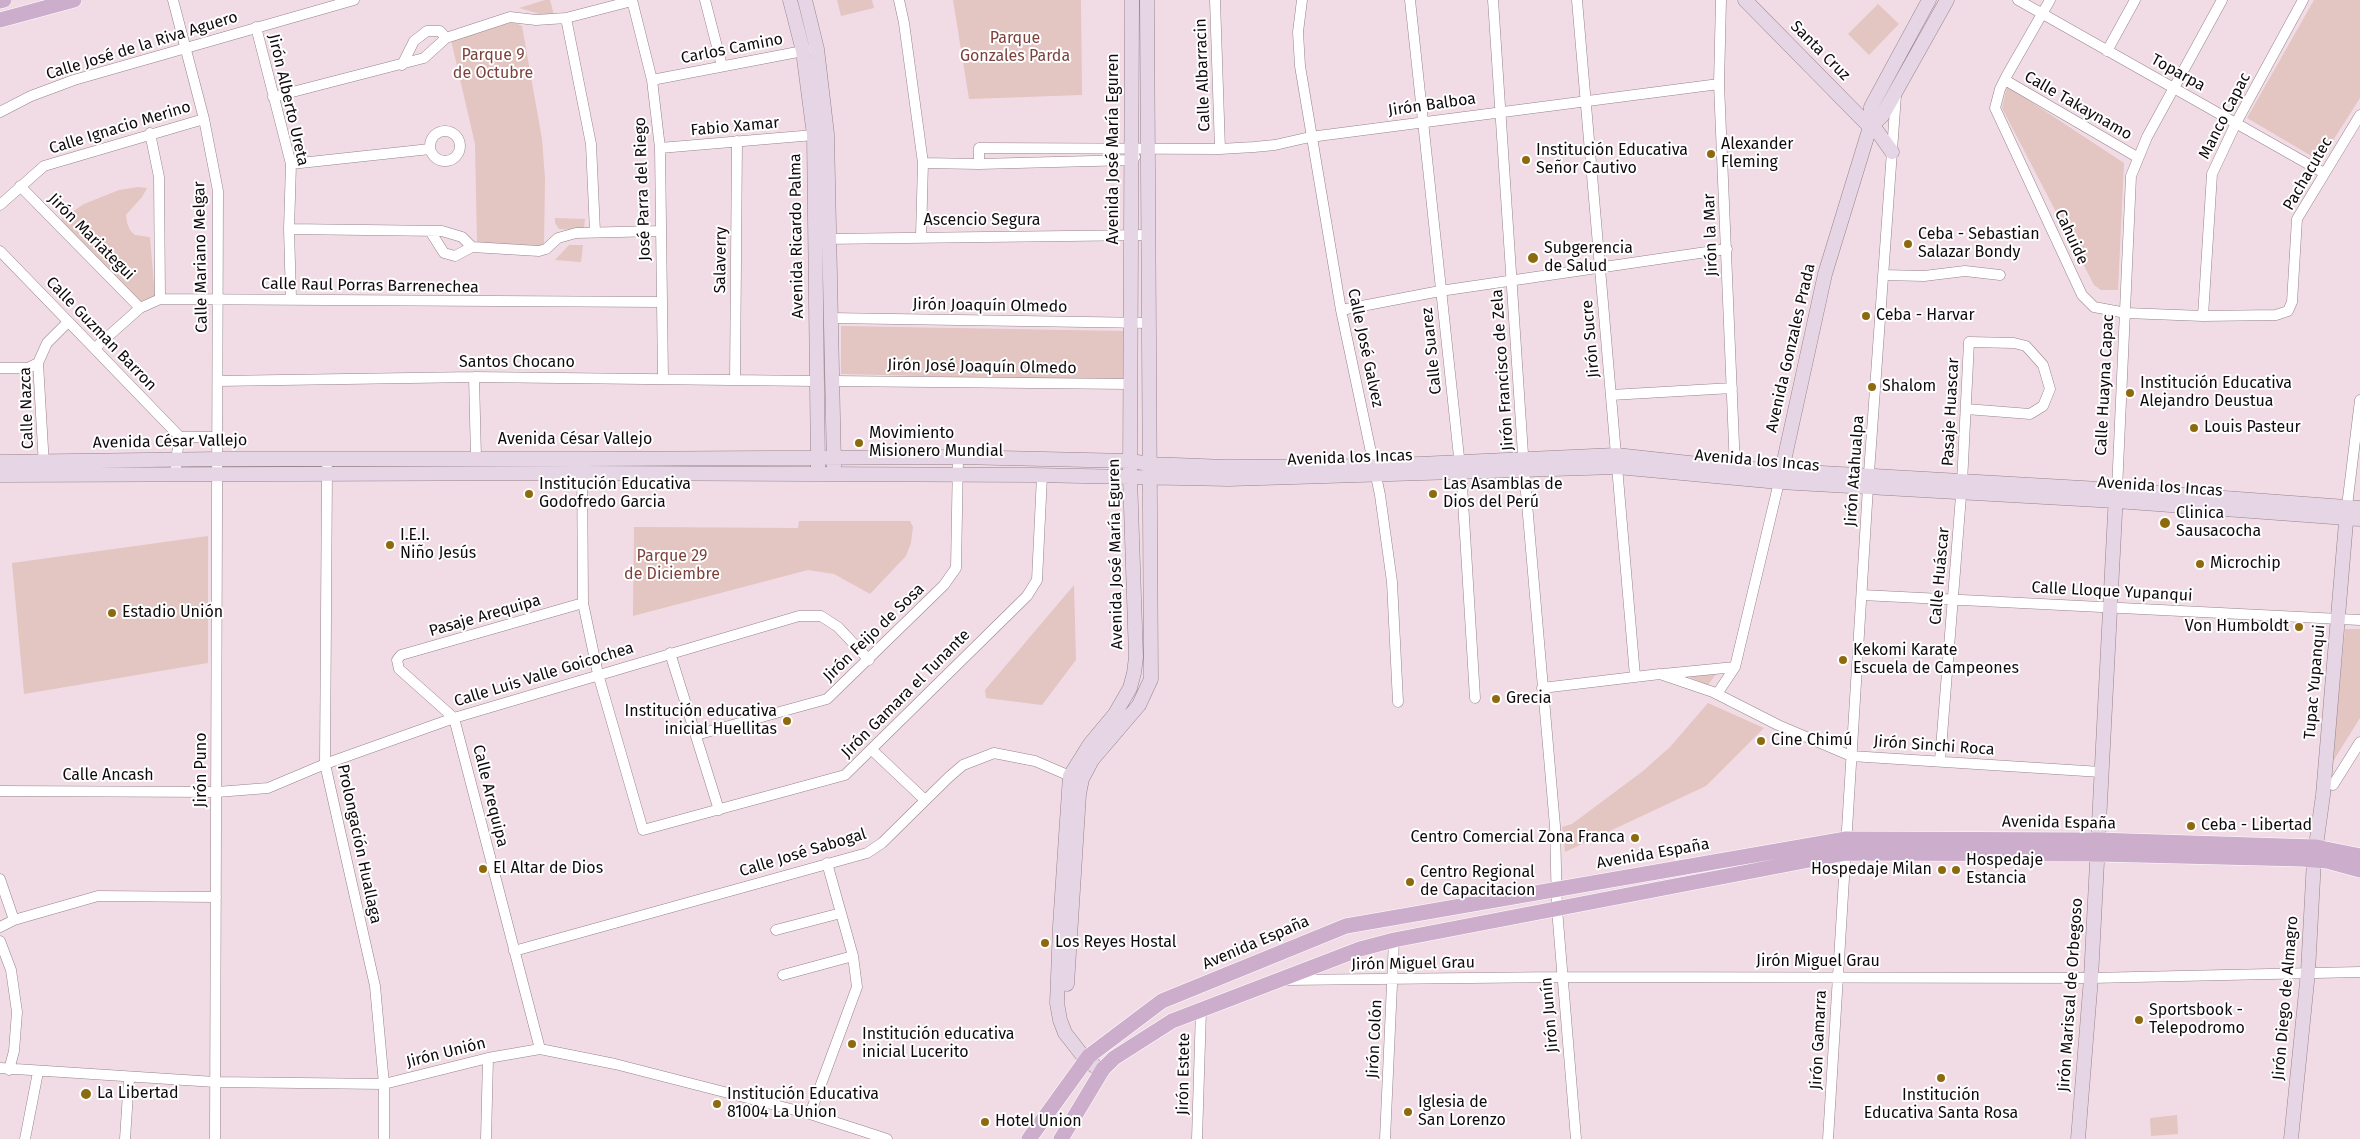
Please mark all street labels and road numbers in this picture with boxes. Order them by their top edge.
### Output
street label: Calle José de la Riva Aguero [44,8,240,84]
street label: Santa Cruz [1786,17,1854,85]
street label: Calle Albarracin [1191,18,1215,132]
street label: Carlos Camino [679,30,785,68]
street label: Jirón Alberto Ureta [263,32,313,168]
street label: Toparpa [2148,50,2208,96]
street label: Avenida José María Eguren [1104,53,1124,245]
street label: Calle Takaynamo [2021,67,2135,145]
street label: Manco Capac [2195,69,2255,163]
street label: Jirón Balboa [1387,89,1477,121]
street label: Calle Ignacio Merino [47,97,193,159]
street label: Fabio Xamar [690,114,780,140]
street label: José Parra del Riego [631,117,655,261]
street label: Pachacutec [2279,134,2337,214]
street label: Avenida Ricardo Palma [786,153,808,319]
street label: Calle Mariano Melgar [190,181,212,333]
street label: Jirón Mariategui [44,190,138,284]
street label: Jirón la Mar [1700,193,1722,277]
street label: Cahuide [2050,206,2092,268]
street label: Ascencio Segura [923,211,1041,231]
street label: Salaverry [711,226,731,294]
street label: Avenida Gonzales Prada [1762,262,1820,434]
street label: Calle Guzman Barron [42,273,160,395]
street label: Calle Raul Porras Barrenechea [261,275,479,297]
street label: Calle José Galvez [1343,287,1387,409]
street label: Jirón Francisco de Zela [1488,288,1518,452]
street label: Jirón Joaquín Olmedo [912,295,1068,317]
street label: Jirón Sucre [1578,299,1604,379]
street label: Calle Suarez [1418,306,1446,396]
street label: Calle Huayna Capac [2092,314,2118,456]
street label: Santos Chocano [459,353,575,373]
street label: Jirón José Joaquín Olmedo [887,356,1077,378]
street label: Pasaje Huascar [1939,357,1963,467]
street label: Calle Nazca [16,367,38,449]
street label: Jirón Atahualpa [1842,415,1868,527]
street label: Avenida César Vallejo [498,430,652,450]
street label: Avenida César Vallejo [93,431,247,453]
street label: Avenida los Incas [1287,446,1413,470]
street label: Avenida los Incas [1694,446,1820,476]
street label: Avenida José María Eguren [1105,458,1127,650]
street label: Avenida los Incas [2097,473,2223,501]
street label: Calle Huáscar [1926,526,1954,626]
street label: Calle Lloque Yupanqui [2031,578,2193,606]
street label: Jirón Feijo de Sosa [819,580,929,686]
street label: Pasaje Arequipa [427,591,543,641]
street label: Tupac Yupanqui [2300,624,2330,740]
street label: Jirón Gamara el Tunante [838,626,974,762]
street label: Calle Luis Valle Goicochea [452,639,636,711]
street label: Jirón Sinchi Roca [1873,732,1995,760]
street label: Jirón Puno [192,733,212,807]
street label: Calle Arequipa [468,743,512,849]
street label: Prolongación Huallaga [333,763,385,925]
street label: Calle Ancash [62,766,154,786]
street label: Avenida España [2002,812,2116,834]
street label: Calle José Sabogal [737,825,869,881]
street label: Avenida España [1595,835,1711,873]
street label: Jirón Mariscal de Orbegoso [2055,897,2087,1093]
street label: Avenida España [1200,912,1312,974]
street label: Jirón Diego de Almagro [2269,915,2303,1081]
street label: Jirón Miguel Grau [1756,952,1880,972]
street label: Jirón Miguel Grau [1351,953,1475,975]
street label: Jirón Junín [1537,977,1563,1053]
street label: Jirón Gamarra [1807,990,1831,1090]
street label: Jirón Colón [1363,999,1387,1079]
street label: Jirón Estete [1174,1033,1194,1115]
street label: Jirón Unión [404,1034,488,1072]

